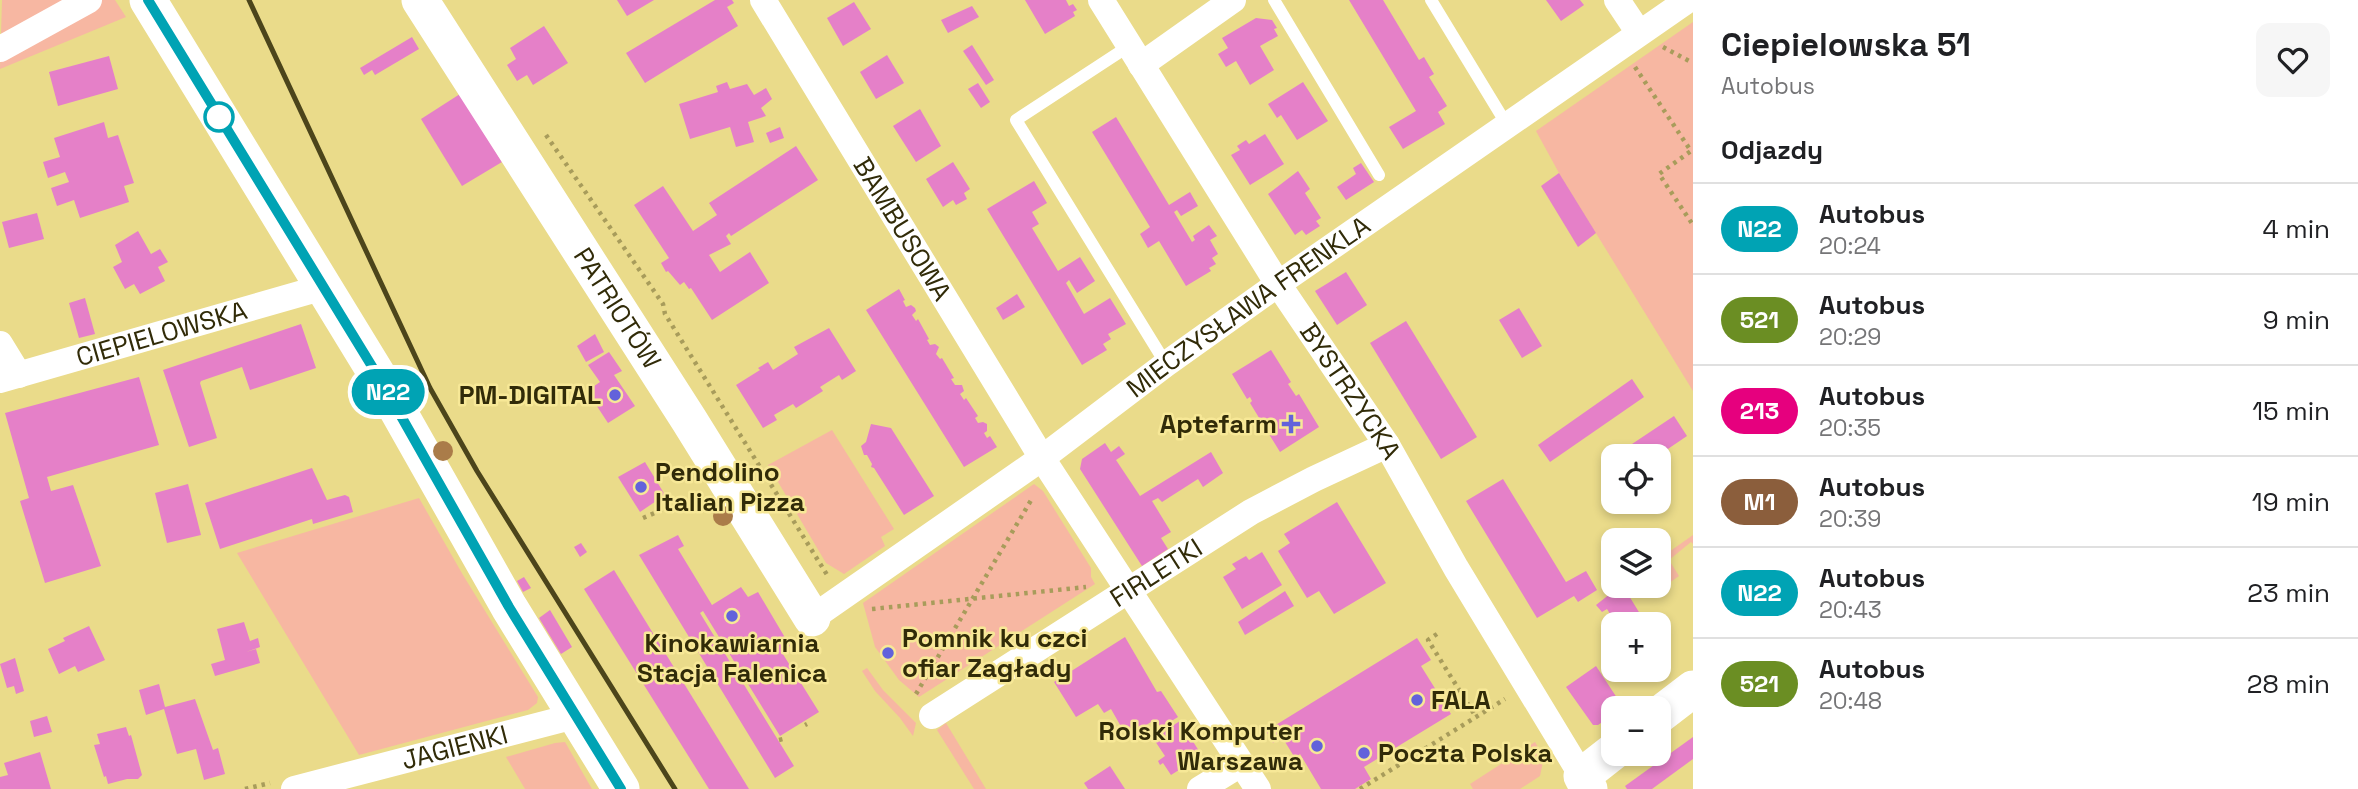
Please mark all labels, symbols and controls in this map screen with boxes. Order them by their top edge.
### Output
button: heart [2256,23,2330,97]
text: Ciepielowska 51 [1721,24,1971,66]
text: Autobus [1721,71,1815,101]
unlabelled marker [204,102,234,132]
text: Odjazdy [1721,133,1823,167]
street label: BAMBUSOWA [846,151,959,307]
text: Autobus [1819,197,1925,231]
street label: MIECZYSŁAWA FRENKLA [1119,208,1377,405]
text: 4 min [2262,212,2330,246]
text: N22 [1737,213,1782,244]
text: 20:24 [1819,231,1881,261]
street label: PATRIOTÓW [566,241,669,375]
text: Autobus [1819,288,1925,322]
street label: CIEPIELOWSKA [72,293,251,374]
text: 9 min [2263,303,2330,337]
text: 521 [1740,304,1779,335]
street label: BYSTRZYCKA [1292,316,1409,466]
text: 20:29 [1819,322,1881,352]
line badge: N22 [348,369,428,415]
text: N22 [366,376,410,407]
place label: PM-DIGITAL [459,378,601,412]
text: Autobus [1819,379,1925,413]
marker: PM-DIGITAL [607,387,623,403]
text: 15 min [2252,394,2330,428]
text: 213 [1740,395,1779,426]
place label: Aptefarm [1160,407,1277,441]
text: 20:35 [1819,413,1881,443]
marker: Aptefarm [1283,416,1299,432]
map controls [1601,444,1671,766]
button: locate [1601,444,1671,514]
place label: Pendolino Italian Pizza [655,455,805,519]
text: Autobus [1819,470,1925,504]
marker: Pendolino Italian Pizza [633,479,649,495]
text: 19 min [2252,485,2330,519]
text: M1 [1743,486,1776,517]
text: 20:39 [1819,504,1881,534]
button: layers [1601,528,1671,598]
street label: FIRLETKI [1103,531,1209,615]
text: Autobus [1819,561,1925,595]
text: 23 min [2247,576,2330,610]
text: N22 [1737,577,1782,608]
text: 20:43 [1819,595,1882,625]
marker: Kinokawiarnia Stacja Falenica [724,608,740,624]
button: + [1601,612,1671,682]
place label: Pomnik ku czci ofiar Zagłady [902,621,1087,685]
place label: Kinokawiarnia Stacja Falenica [637,626,827,690]
marker: Pomnik ku czci ofiar Zagłady [880,645,896,661]
text: Autobus [1819,652,1925,686]
text: 28 min [2247,667,2330,701]
text: 521 [1740,668,1779,699]
place label: FALA [1431,683,1491,717]
text: 20:48 [1819,686,1882,716]
marker: FALA [1409,692,1425,708]
button: − [1601,696,1671,766]
place label: Rolski Komputer Warszawa [1099,714,1303,778]
street label: JAGIENKI [398,717,511,777]
place label: Poczta Polska [1378,736,1553,770]
marker: Rolski Komputer Warszawa [1309,738,1325,754]
marker: Poczta Polska [1356,745,1372,761]

